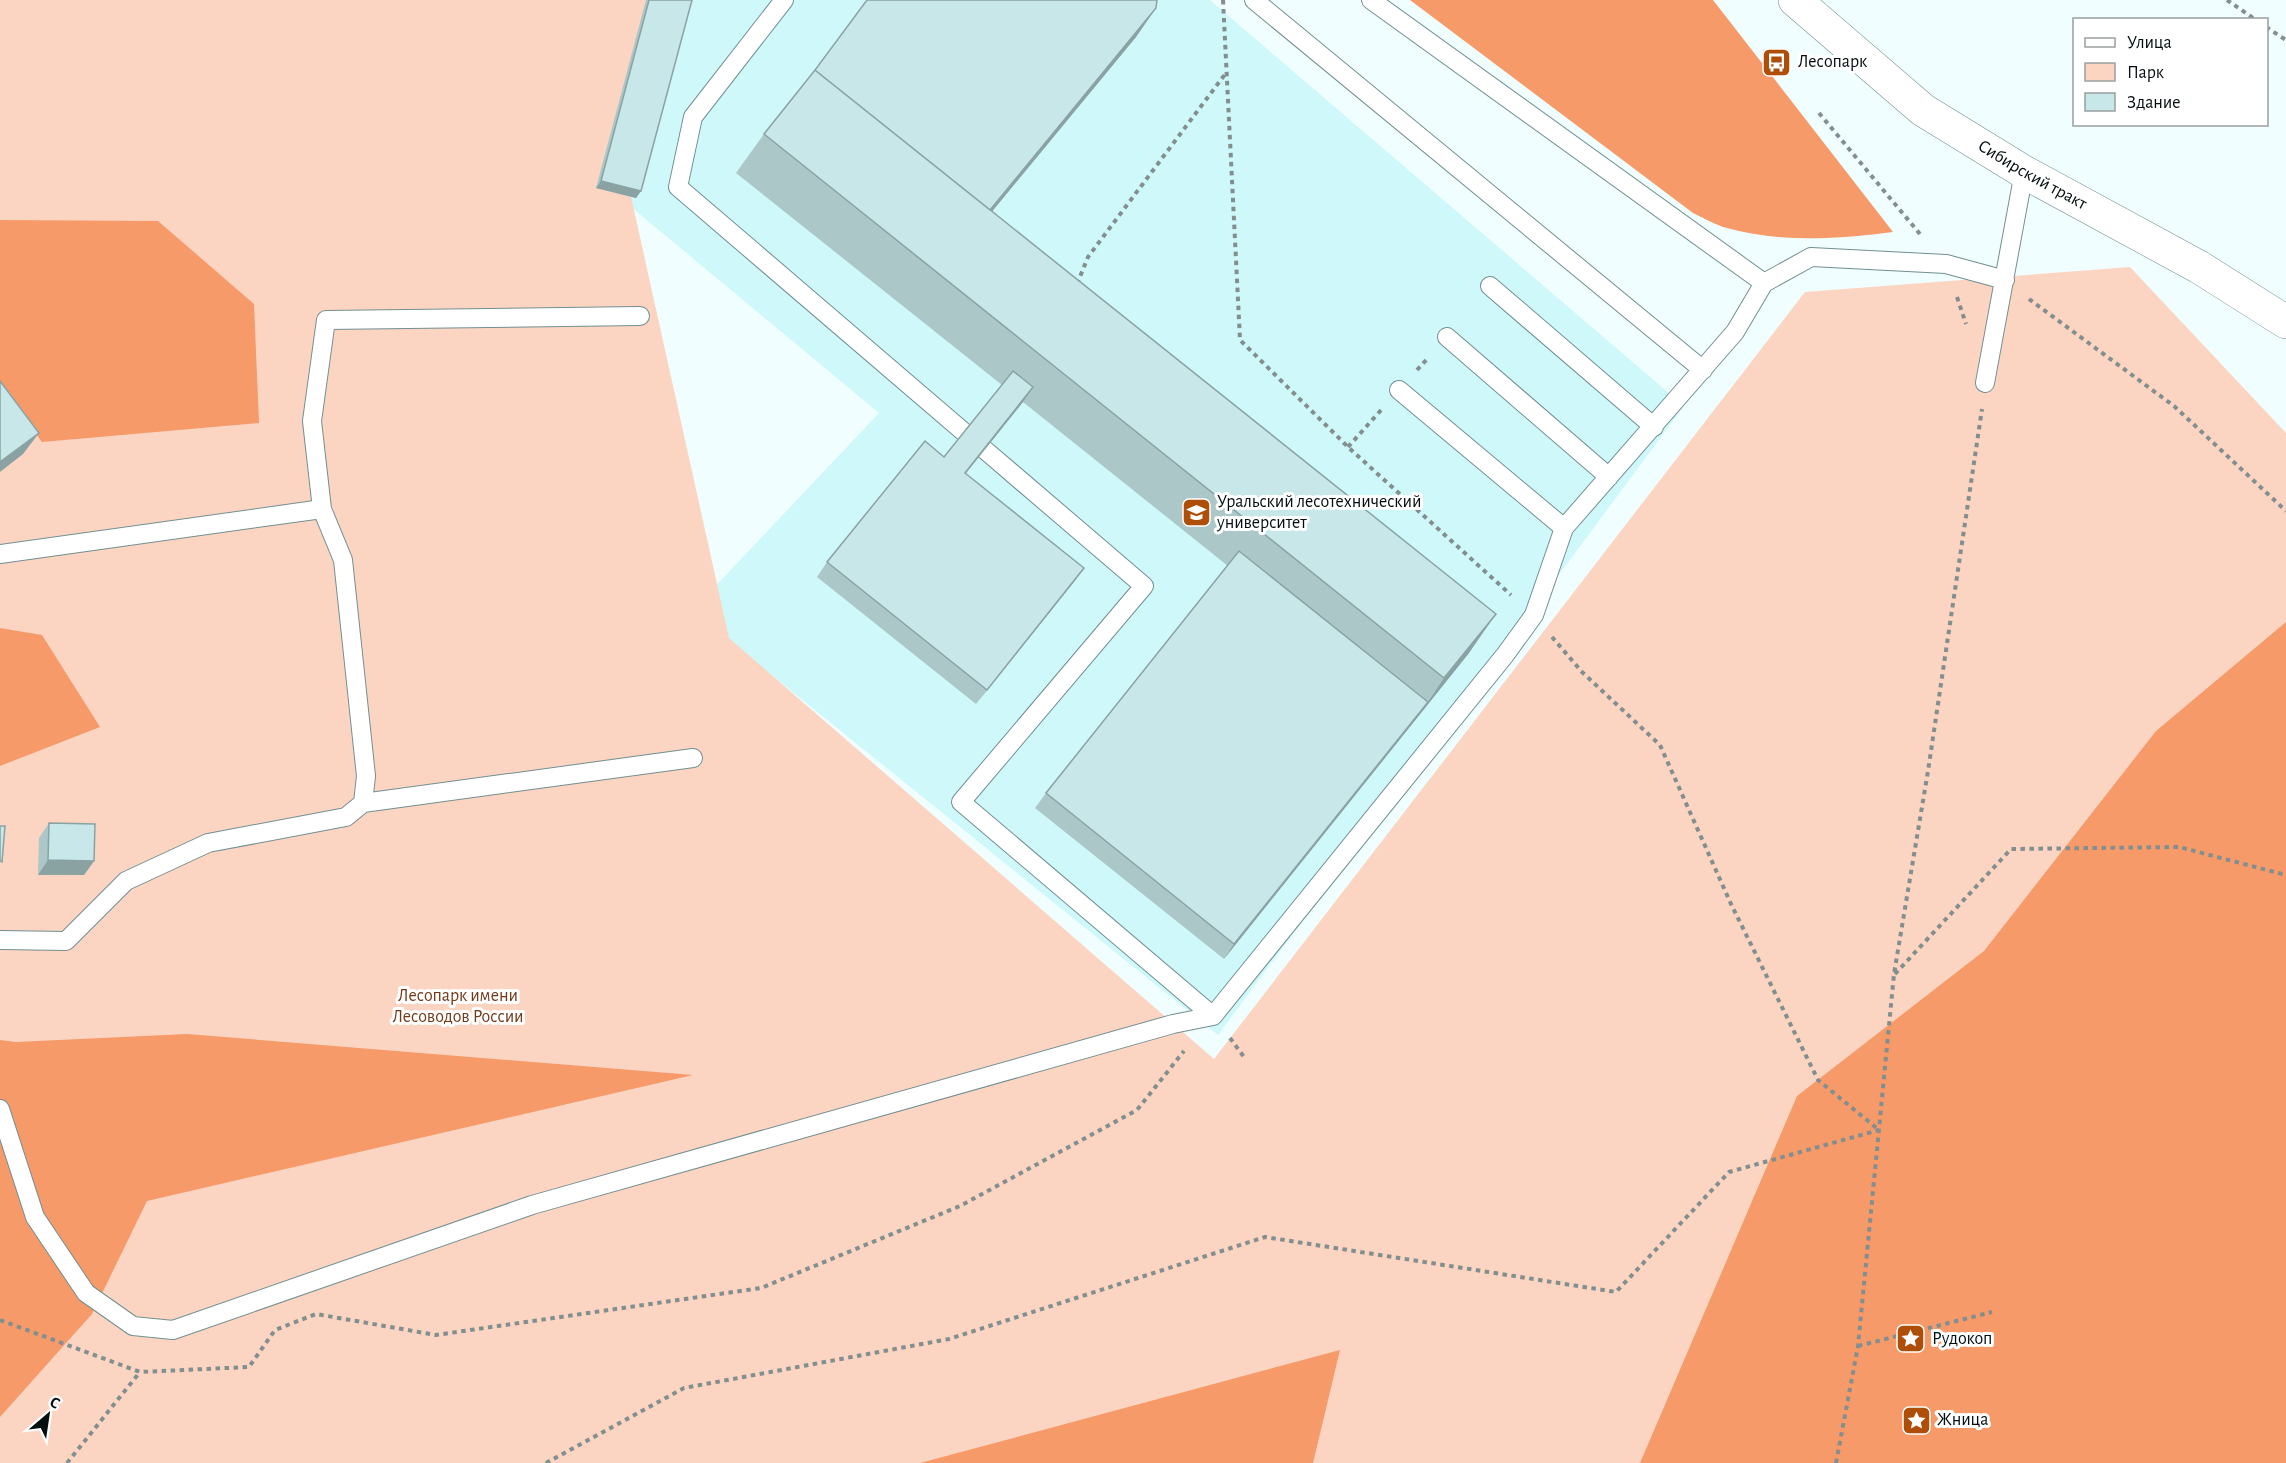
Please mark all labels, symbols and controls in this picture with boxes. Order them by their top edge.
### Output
legend [2073,18,2268,126]
text: Улица [2127,34,2172,52]
bus stop icon: Лесопарк [1761,46,1793,78]
place label: Лесопарк [1798,53,1868,71]
text: Парк [2127,64,2165,82]
text: Здание [2127,94,2181,112]
street label: Сибирский тракт [1975,137,2090,213]
place label: Уральский лесотехнический университет [1216,493,1422,532]
school or university icon: Уральский лесотехнический университет [1180,496,1212,528]
park label: Лесопарк имени Лесоводов России [392,987,524,1026]
place icon: Рудокоп [1895,1323,1927,1355]
place label: Рудокоп [1932,1330,1992,1348]
north arrow [18,1385,78,1445]
text: С [47,1394,63,1412]
place icon: Жница [1900,1404,1932,1436]
place label: Жница [1937,1411,1988,1429]

